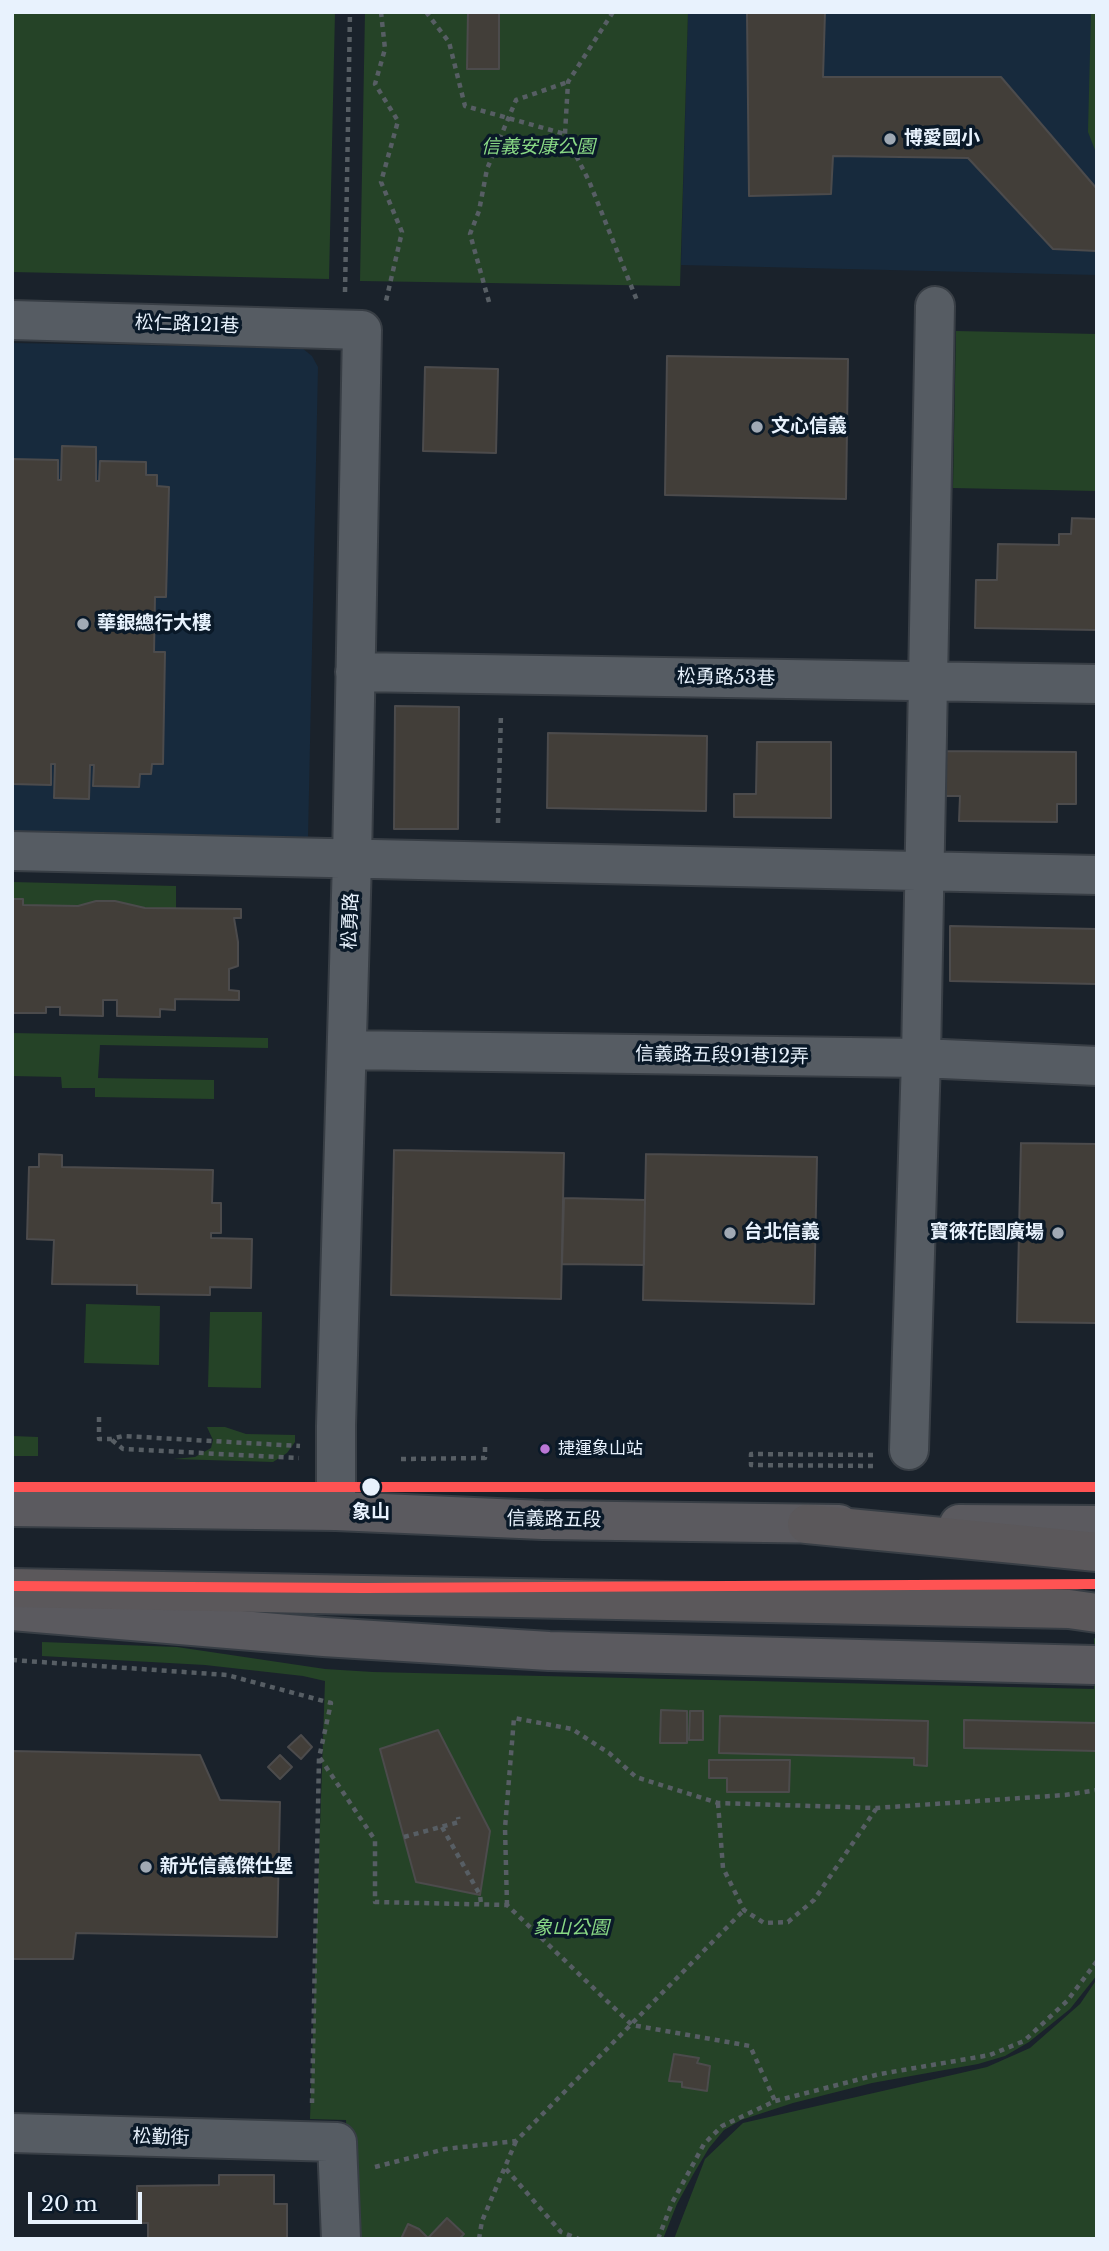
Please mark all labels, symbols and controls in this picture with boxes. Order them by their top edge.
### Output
place label: 博愛國小 [904,128,980,150]
marker: 博愛國小 [882,131,898,147]
park label: 信義安康公園 [481,137,595,159]
street label: 松仁路121巷 [134,312,240,338]
place label: 文心信義 [771,416,847,438]
marker: 文心信義 [749,419,765,435]
place label: 華銀總行大樓 [97,613,211,635]
marker: 華銀總行大樓 [75,616,91,632]
street label: 松勇路53巷 [677,666,775,690]
street label: 松勇路 [339,892,363,950]
street label: 信義路五段91巷12弄 [635,1043,809,1069]
place label: 台北信義 [744,1222,820,1244]
place label: 寶徠花園廣場 [930,1222,1044,1244]
marker: 台北信義 [722,1225,738,1241]
marker: 寶徠花園廣場 [1050,1225,1066,1241]
place label: 捷運象山站 [558,1439,643,1459]
marker: 捷運象山站 [538,1442,552,1456]
marker: 象山 [360,1476,382,1498]
place label: 象山 [352,1502,390,1524]
street label: 信義路五段 [506,1508,602,1532]
place label: 新光信義傑仕堡 [160,1856,293,1878]
marker: 新光信義傑仕堡 [138,1859,154,1875]
park label: 象山公園 [533,1918,609,1940]
street label: 松勤街 [132,2126,190,2150]
scale bar [32,2178,145,2222]
text: 20 m [41,2191,98,2217]

